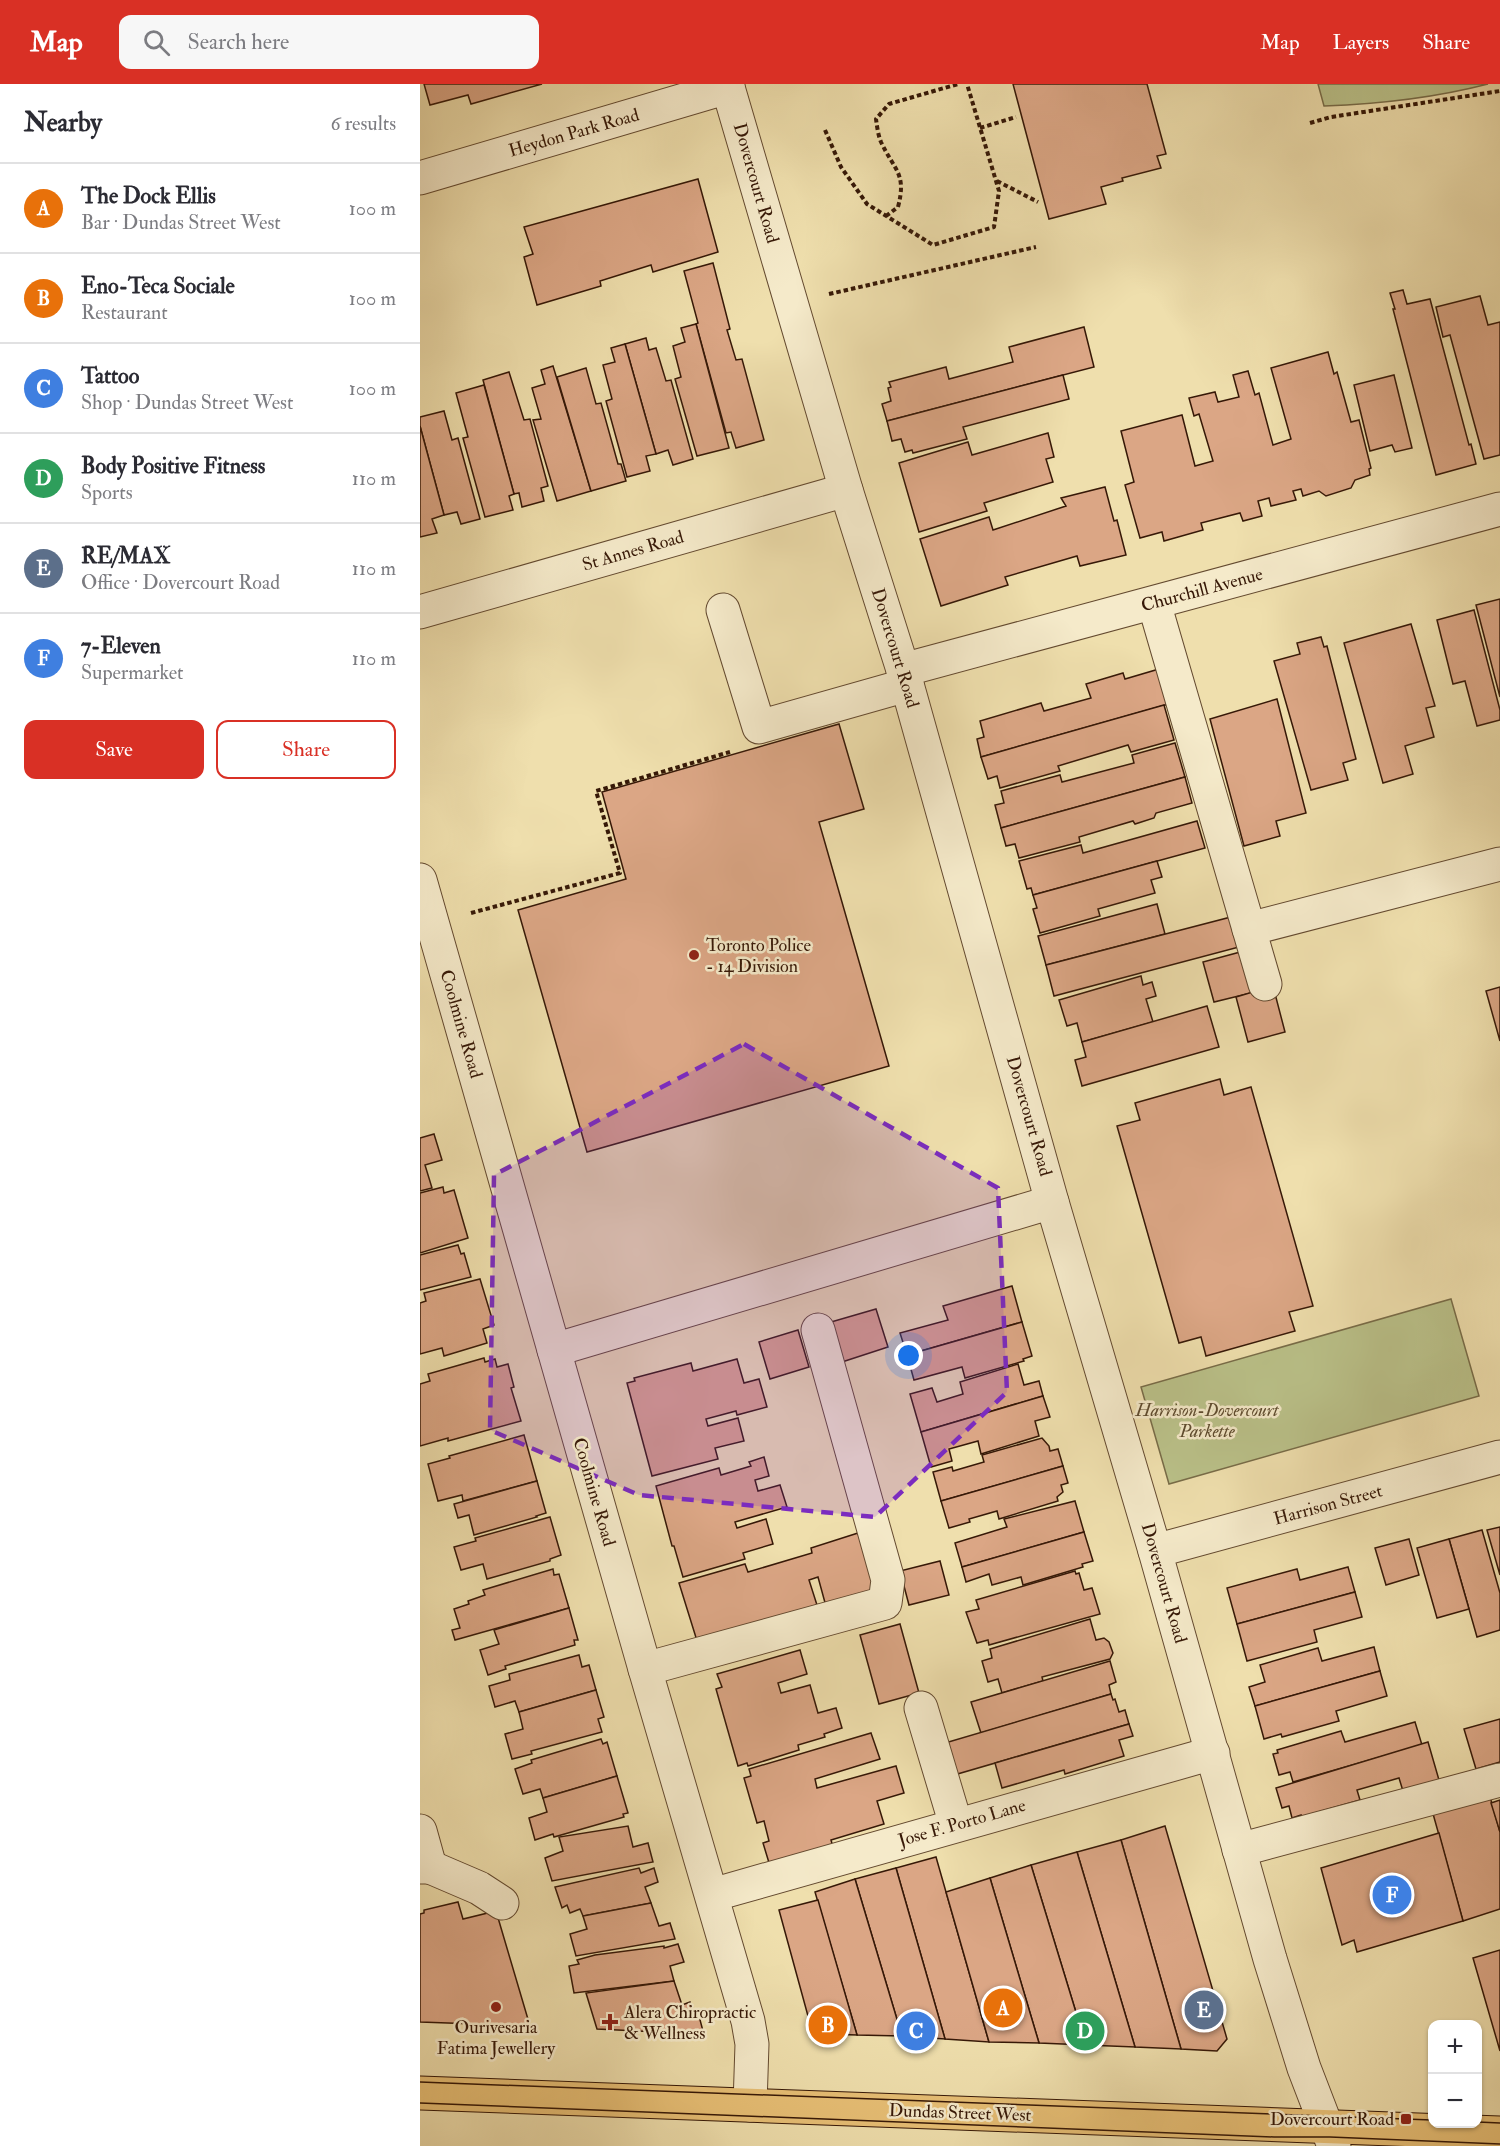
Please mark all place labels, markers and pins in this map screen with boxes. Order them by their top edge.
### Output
place label: Toronto Police - 14 Division [706,934,812,978]
marker: Toronto Police - 14 Division [687,948,701,962]
pin: F [1372,1872,1412,1918]
pin: A [984,1986,1022,2030]
pin: E [1184,1988,1224,2032]
marker: Ourivesaria Fatima Jewellery [489,2000,503,2014]
place label: Alera Chiropractic & Wellness [623,2001,756,2045]
pin: B [808,2002,848,2048]
pin: C [896,2008,936,2054]
pin: D [1066,2008,1104,2054]
marker: Alera Chiropractic & Wellness [601,2013,619,2031]
place label: Ourivesaria Fatima Jewellery [437,2016,556,2060]
place label: Dovercourt Road [1270,2108,1394,2131]
marker: Dovercourt Road [1399,2112,1413,2126]

